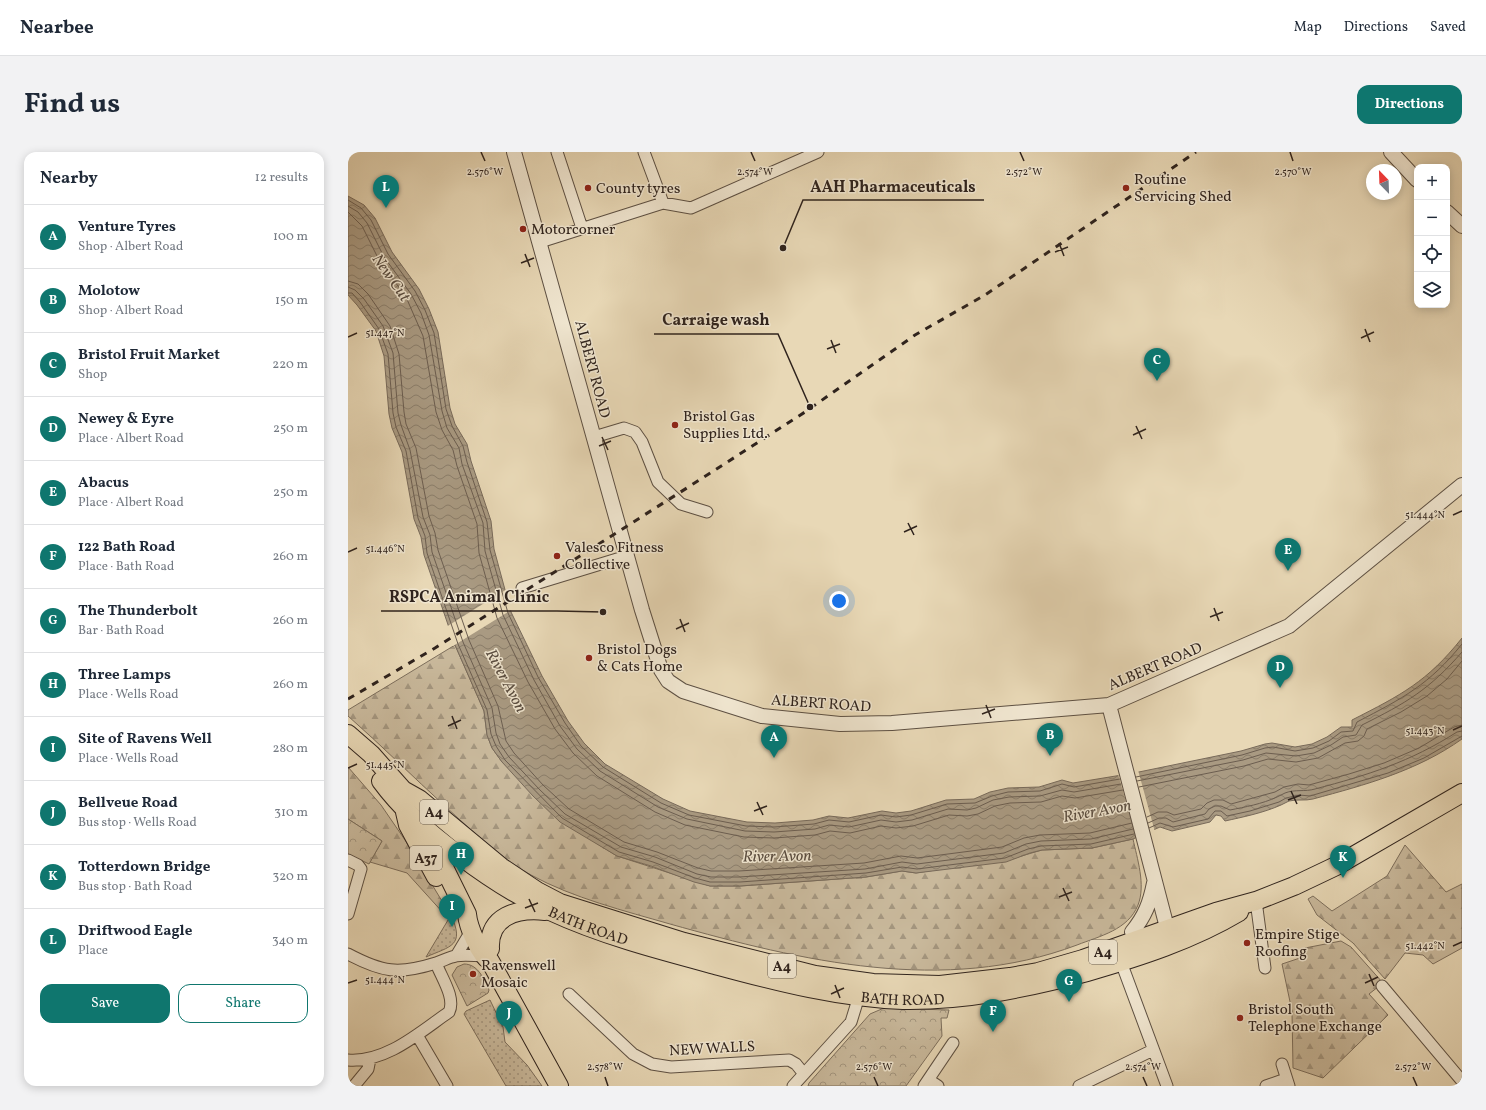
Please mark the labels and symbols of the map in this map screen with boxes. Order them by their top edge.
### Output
north arrow [1366,164,1402,200]
text: 2.576°W [467,165,503,179]
text: 2.574°W [737,165,773,179]
text: 2.572°W [1006,165,1042,179]
text: 2.570°W [1275,165,1311,179]
place label: Routine Servicing Shed [1134,170,1232,208]
callout: AAH Pharmaceuticals [803,172,984,200]
pin: L [373,175,399,208]
text: AAH Pharmaceuticals [810,177,976,199]
place label: County tyres [596,179,680,200]
marker: County tyres [583,183,593,193]
marker: Routine Servicing Shed [1121,183,1131,193]
place label: Motorcorner [531,220,615,241]
marker: Motorcorner [518,224,528,234]
water label: New Cut [366,250,415,307]
callout: Carraige wash [654,306,778,334]
text: Carraige wash [662,310,770,332]
street label: ALBERT ROAD [568,318,615,421]
text: 51.447°N [366,326,405,340]
pin: C [1144,348,1170,381]
place label: Bristol Gas Supplies Ltd. [683,407,768,445]
marker: Bristol Gas Supplies Ltd. [670,420,680,430]
text: 51.444°N [1405,508,1445,522]
place label: Valesco Fitness Collective [565,538,664,576]
pin: E [1275,538,1301,571]
text: 51.446°N [365,542,405,556]
marker: Valesco Fitness Collective [552,551,562,561]
callout: RSPCA Animal Clinic [381,583,557,611]
text: RSPCA Animal Clinic [389,587,550,609]
your location [829,591,849,611]
street label: ALBERT ROAD [1105,638,1206,697]
place label: Bristol Dogs & Cats Home [597,640,683,678]
water label: River Avon [479,645,531,717]
marker: Bristol Dogs & Cats Home [584,653,594,663]
pin: D [1267,655,1293,688]
street label: ALBERT ROAD [770,691,872,718]
pin: B [1037,723,1063,756]
text: 51.443°N [1406,724,1445,738]
pin: A [761,725,787,758]
text: 51.445°N [366,758,405,772]
water label: River Avon [1061,795,1133,829]
road number: A4 [420,800,448,824]
pin: H [448,842,474,875]
water label: River Avon [742,845,812,869]
pin: K [1330,845,1356,878]
road number: A37 [410,846,442,870]
pin: I [439,894,465,927]
street label: BATH ROAD [544,902,630,952]
place label: Empire Stige Roofing [1255,925,1340,963]
marker: Empire Stige Roofing [1242,938,1252,948]
text: 51.442°N [1405,939,1445,953]
road number: A4 [1089,940,1117,964]
road number: A4 [768,954,796,978]
place label: Ravenswell Mosaic [481,956,556,994]
marker: Ravenswell Mosaic [468,969,478,979]
pin: G [1056,969,1082,1002]
text: 51.444°N [365,973,405,987]
street label: BATH ROAD [860,988,945,1012]
pin: F [980,999,1006,1032]
place label: Bristol South Telephone Exchange [1248,1000,1382,1038]
pin: J [496,1001,522,1034]
marker: Bristol South Telephone Exchange [1235,1013,1245,1023]
street label: NEW WALLS [669,1037,756,1062]
text: 2.578°W [587,1060,623,1074]
text: 2.576°W [856,1060,892,1074]
text: 2.574°W [1125,1060,1161,1074]
text: 2.572°W [1395,1060,1431,1074]

